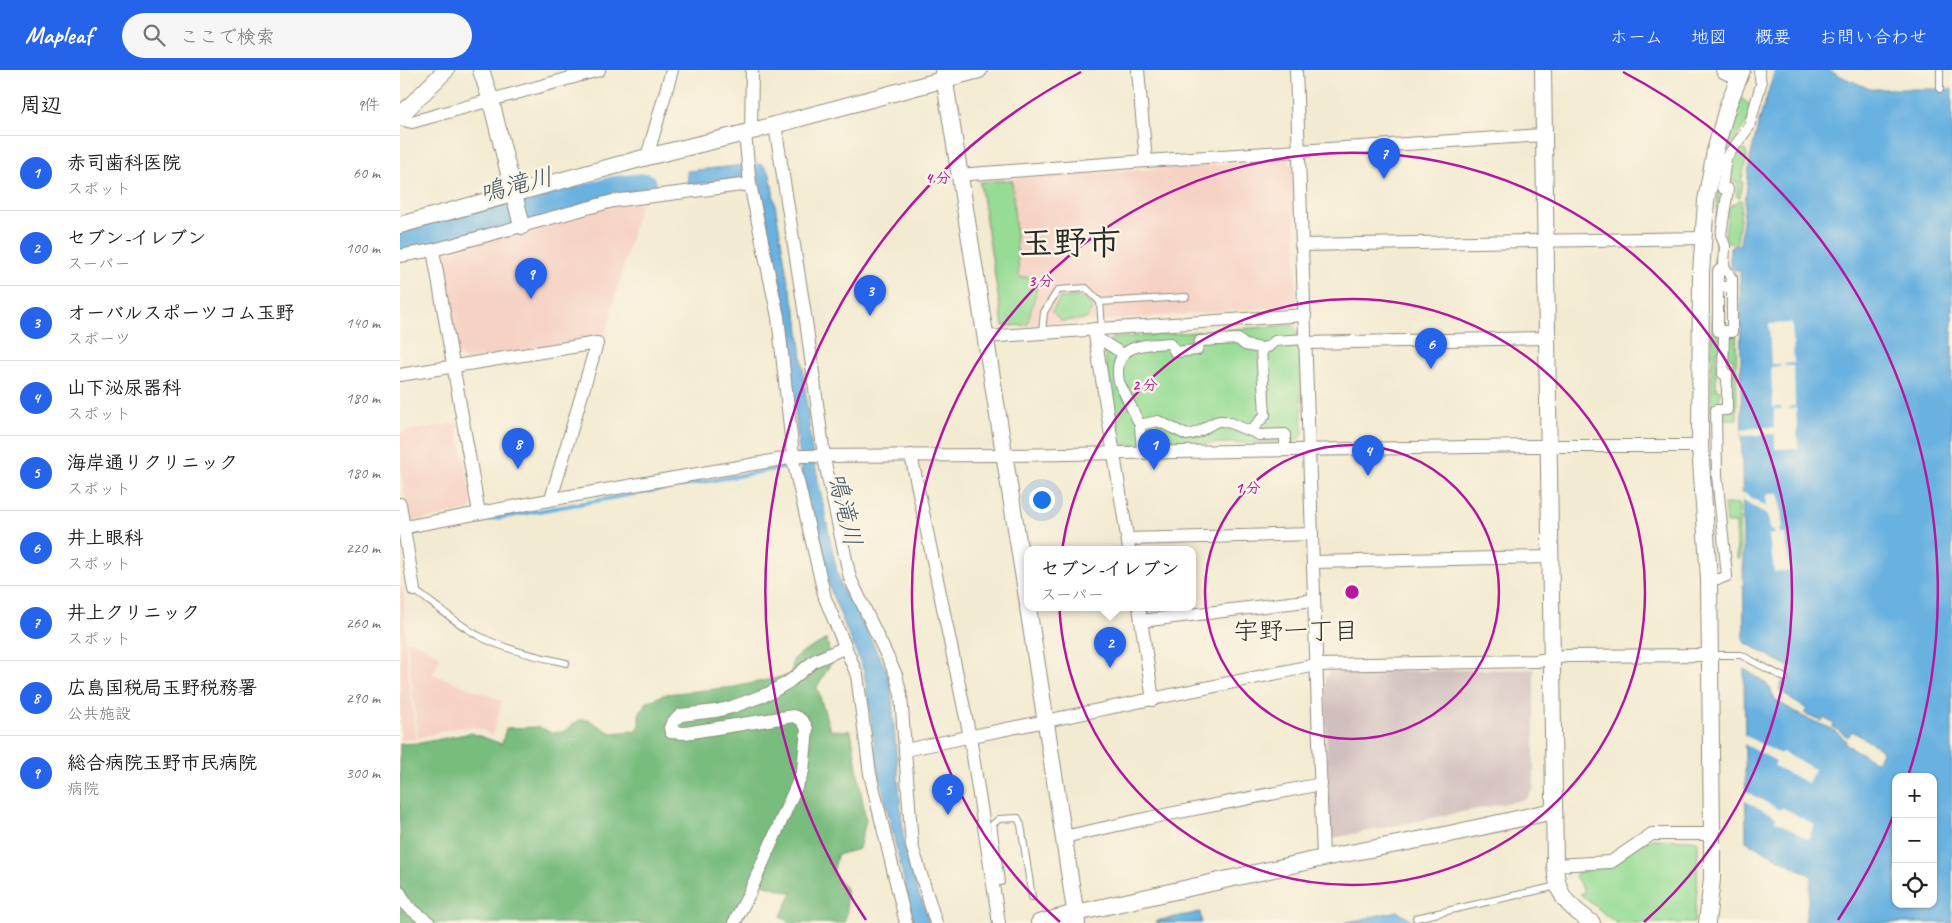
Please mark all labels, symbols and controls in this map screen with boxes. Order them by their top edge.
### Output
search box [122,13,472,58]
text: Mapleaf [25,20,92,50]
icon: search [140,21,168,49]
text: ここで検索 [180,25,275,49]
text: ホーム [1610,26,1663,48]
text: 地図 [1691,26,1727,48]
text: 概要 [1755,26,1791,48]
text: お問い合わせ [1819,26,1927,48]
text: 周辺 [20,92,62,118]
text: 9件 [357,95,380,115]
pin: 7 [1368,138,1400,179]
text: 赤司歯科医院 [67,151,181,175]
water label: 鳴滝川 [476,160,557,210]
text: 1 [32,163,40,183]
text: 60 m [353,163,380,183]
text: 4 分 [925,169,951,188]
text: スポット [67,179,131,199]
district label: 玉野市 [1019,221,1121,264]
text: セブン-イレブン [67,226,206,250]
text: 2 [32,238,40,258]
text: 100 m [346,238,380,258]
text: スーパー [67,254,130,274]
pin: 9 [515,258,547,299]
text: 3 分 [1028,272,1054,291]
pin: 3 [854,275,886,316]
text: オーバルスポーツコム玉野 [67,301,295,325]
text: 3 [32,313,40,333]
text: 140 m [346,313,380,333]
pin: 6 [1415,328,1447,369]
text: スポーツ [67,329,131,349]
text: 山下泌尿器科 [67,376,181,400]
text: 2 分 [1132,376,1158,395]
text: 4 [32,388,40,408]
text: 180 m [346,388,380,408]
text: スポット [67,404,131,424]
pin: 8 [502,428,534,469]
pin: 1 [1138,429,1170,470]
pin: 4 [1352,435,1384,476]
text: 海岸通りクリニック [67,451,238,475]
text: 5 [33,463,39,483]
text: 180 m [346,463,380,483]
water label: 鳴滝川 [821,469,869,549]
text: スポット [67,479,131,499]
text: 1 分 [1235,479,1261,498]
your location [1029,487,1055,513]
text: 井上眼科 [67,526,143,550]
text: 6 [32,538,40,558]
text: 220 m [346,538,380,558]
popup [1024,546,1196,611]
text: スポット [67,554,131,574]
text: セブン-イレブン [1040,557,1180,581]
centre of rings [1343,583,1361,601]
text: スーパー [1040,585,1104,605]
text: 井上クリニック [67,601,200,625]
text: 7 [32,613,40,633]
text: 260 m [346,613,380,633]
district label: 宇野一丁目 [1233,615,1359,647]
pin: 2 [1094,627,1126,668]
text: スポット [67,629,131,649]
text: 広島国税局玉野税務署 [67,676,257,700]
text: 8 [32,688,40,708]
text: 290 m [346,688,380,708]
text: 公共施設 [67,704,131,724]
text: 総合病院玉野市民病院 [67,751,257,775]
text: 9 [32,763,40,783]
text: 300 m [346,763,380,783]
map controls [1892,773,1937,908]
button: + [1892,773,1937,818]
pin: 5 [932,774,964,815]
text: 病院 [67,779,99,799]
button: − [1892,818,1937,863]
button: locate [1892,863,1937,908]

